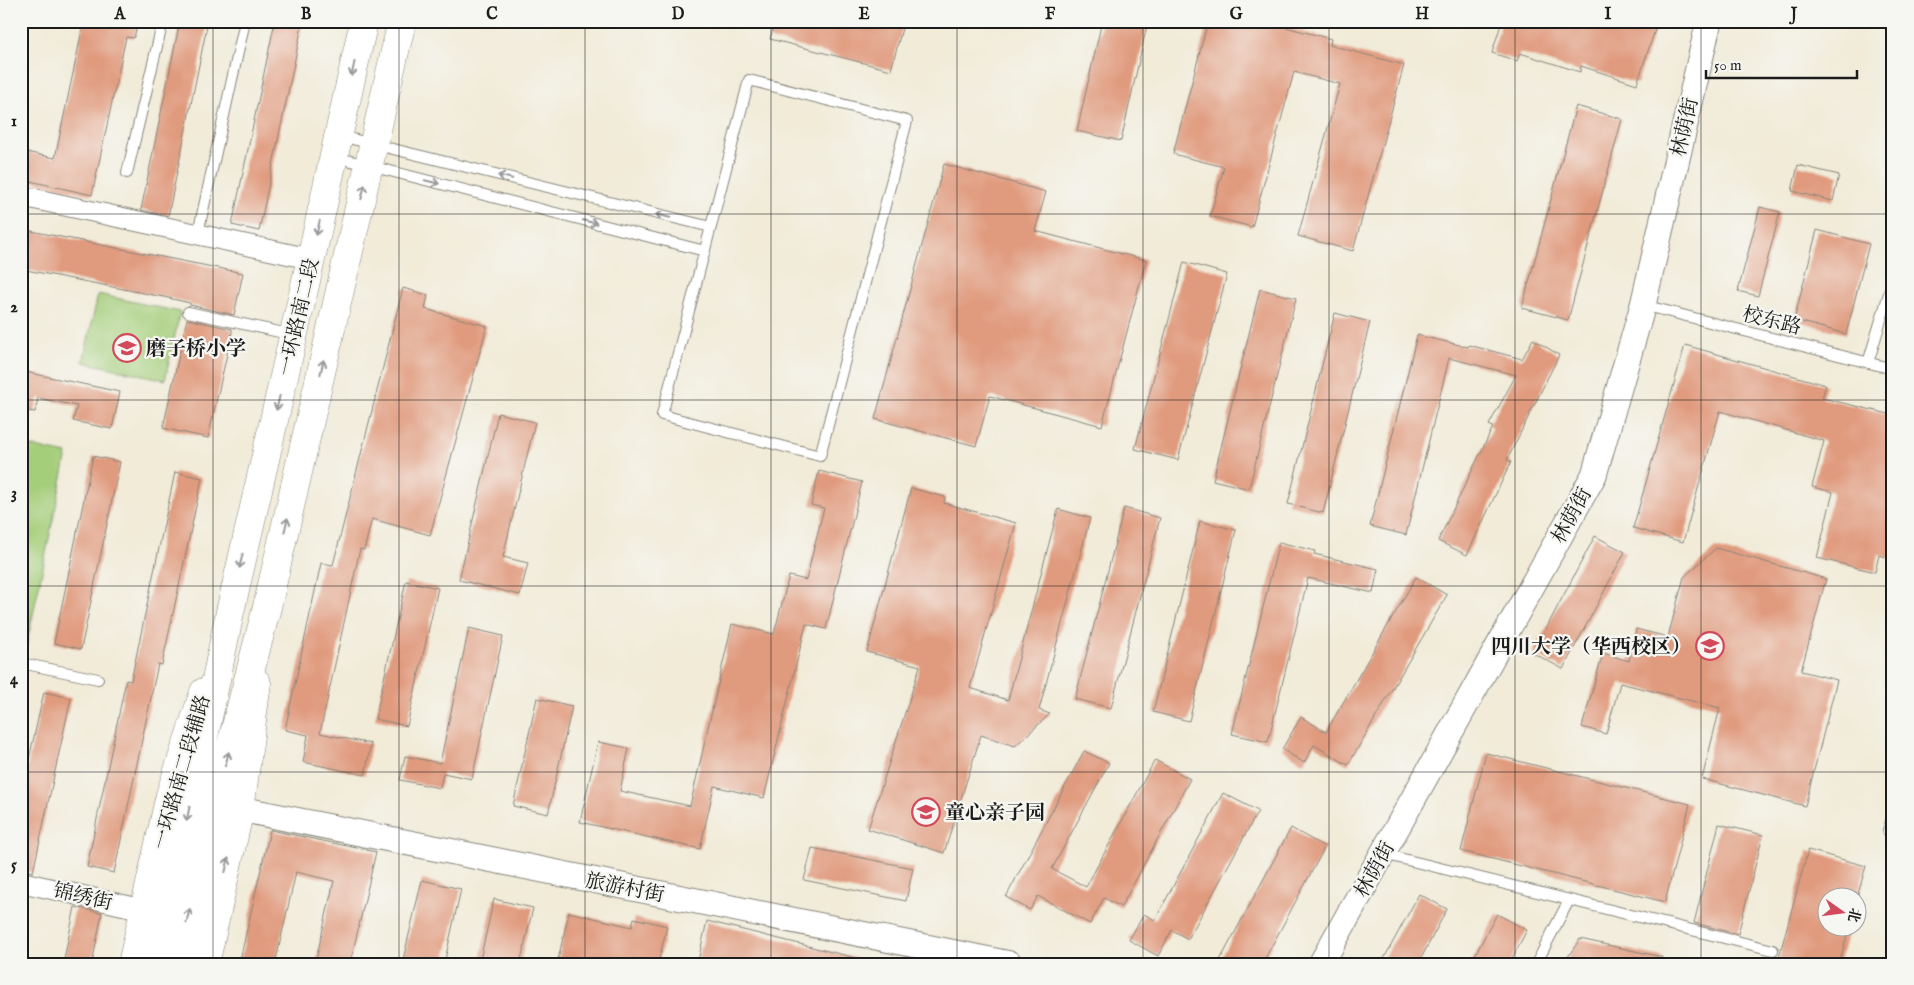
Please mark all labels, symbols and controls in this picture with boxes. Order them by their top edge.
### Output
text: A [114,5,127,25]
text: B [301,5,312,25]
text: C [486,5,498,25]
text: D [672,5,685,25]
text: E [858,5,870,25]
text: F [1045,5,1056,25]
text: G [1230,5,1243,25]
text: H [1415,5,1429,25]
text: I [1605,5,1612,25]
text: J [1789,5,1798,25]
scale bar [1706,48,1858,80]
text: 50 m [1714,56,1742,75]
one-way arrow [348,60,357,76]
street label: 林荫街 [1667,95,1704,159]
text: 1 [11,112,17,132]
one-way arrow [498,172,514,181]
one-way arrow [424,178,440,187]
one-way arrow [359,184,368,200]
one-way arrow [656,210,672,220]
one-way arrow [581,218,597,227]
one-way arrow [313,219,322,235]
street label: 一环路南二段 [274,256,325,379]
text: 2 [10,298,18,318]
street label: 校东路 [1740,302,1804,341]
school or university icon: 磨子桥小学 [112,333,142,363]
place label: 磨子桥小学 [146,337,246,362]
one-way arrow [318,359,327,375]
one-way arrow [273,394,282,410]
street label: 林荫街 [1547,483,1598,548]
text: 3 [11,484,17,504]
one-way arrow [282,518,291,534]
one-way arrow [236,553,245,569]
school or university icon: 四川大学（华西校区） [1695,631,1725,661]
place label: 四川大学（华西校区） [1491,635,1691,660]
text: 4 [10,670,19,690]
street label: 一环路南二段辅路 [148,692,217,853]
one-way arrow [223,751,232,767]
school or university icon: 童心亲子园 [911,797,941,827]
place label: 童心亲子园 [945,801,1045,826]
one-way arrow [183,805,192,821]
street label: 林荫街 [1350,837,1401,902]
text: 5 [11,856,17,876]
one-way arrow [223,858,232,874]
street label: 旅游村街 [583,869,666,908]
street label: 锦绣街 [51,879,115,916]
north arrow [1816,888,1866,938]
text: 北 [1843,906,1864,924]
one-way arrow [184,909,193,925]

